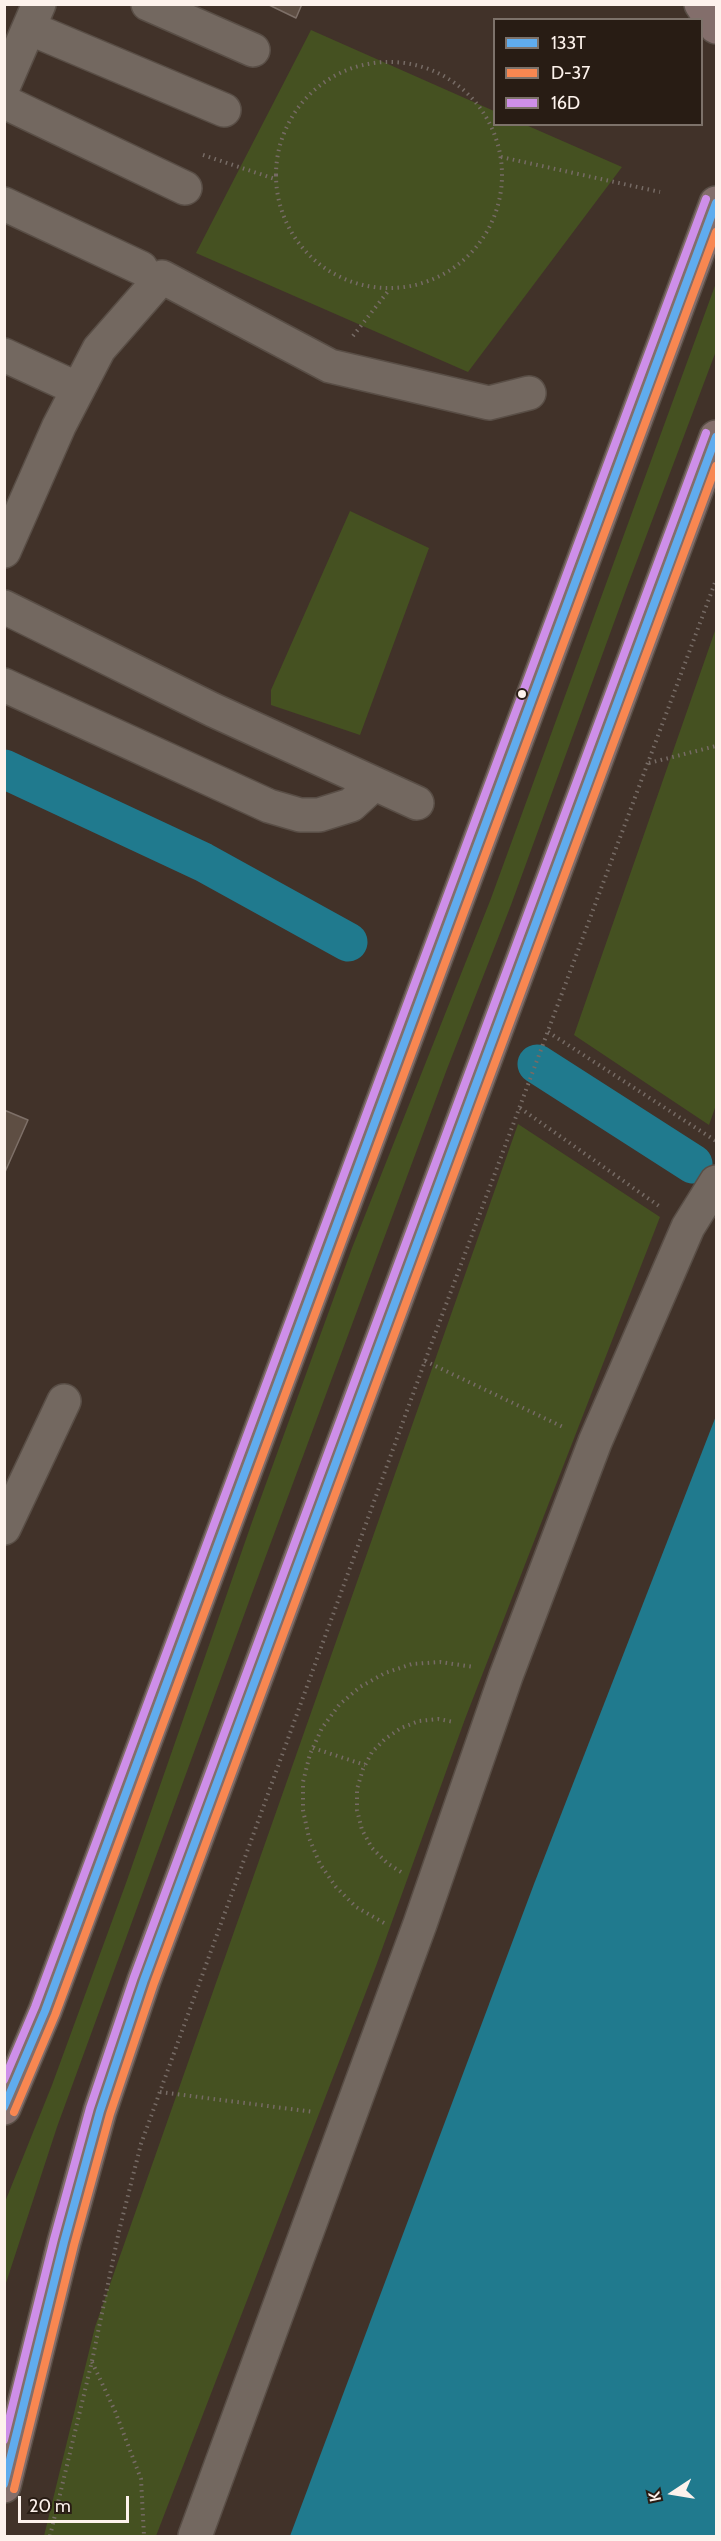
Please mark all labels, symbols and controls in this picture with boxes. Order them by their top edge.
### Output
legend [493,18,703,126]
text: 133T [551,32,586,54]
text: D-37 [551,62,590,84]
text: 16D [551,92,580,114]
unlabelled marker [516,688,528,700]
north arrow [643,2463,703,2523]
scale bar [21,2484,132,2522]
text: K [645,2490,665,2504]
text: 20 m [29,2495,71,2517]

